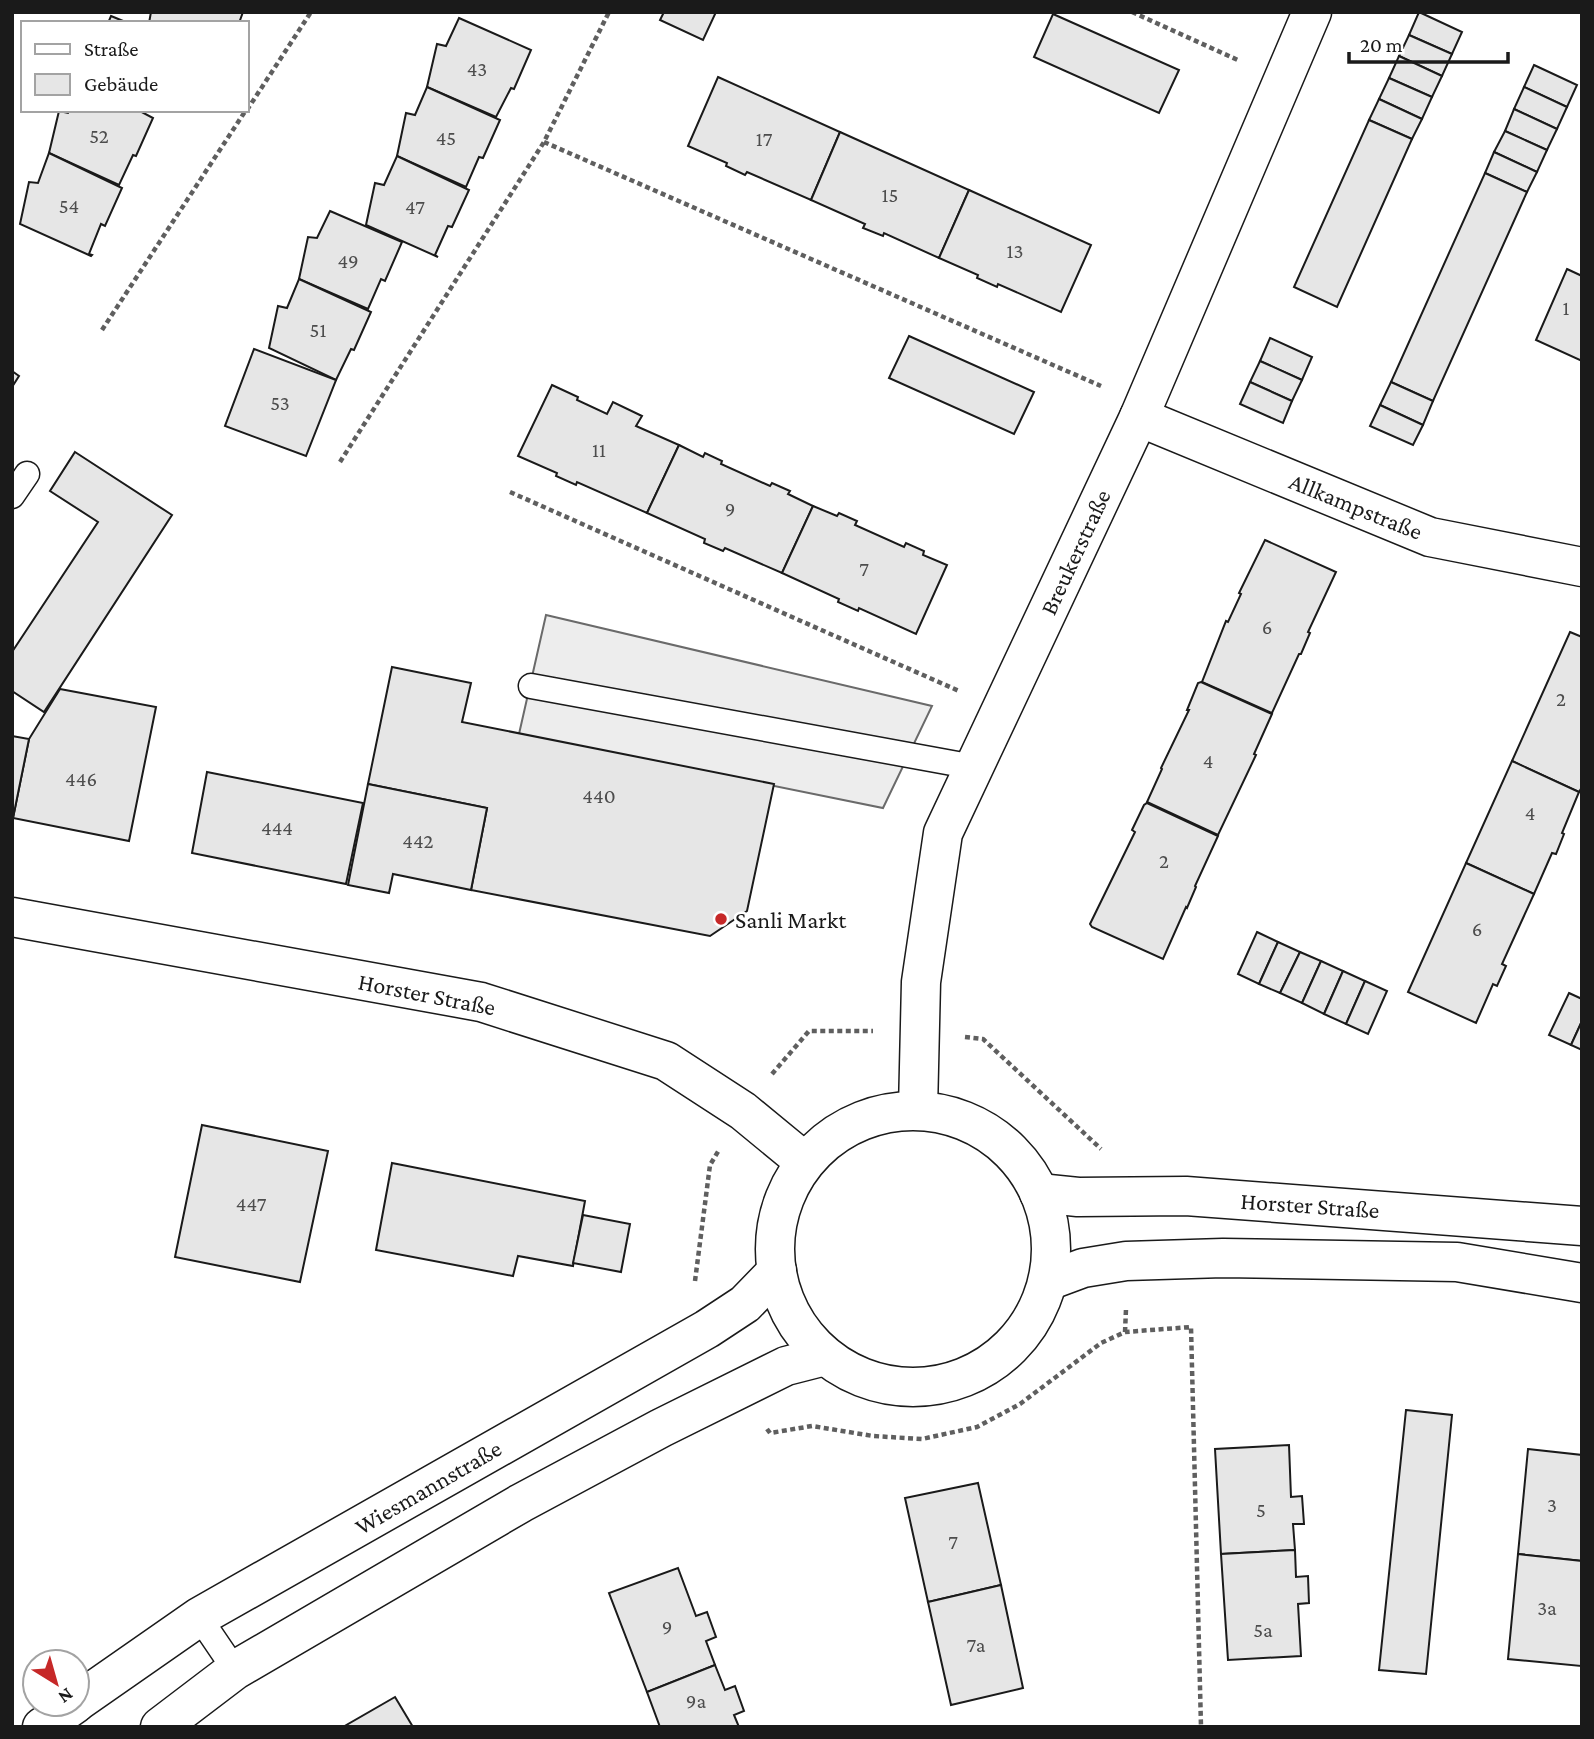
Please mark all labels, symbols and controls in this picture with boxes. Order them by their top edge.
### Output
legend [21,21,248,112]
scale bar [1349,21,1508,65]
text: 20 m [1360,33,1403,57]
text: Straße [84,37,138,61]
house number: 43 [467,57,487,81]
text: Gebäude [84,72,158,96]
house number: 52 [89,124,109,148]
house number: 45 [436,126,456,150]
house number: 17 [756,127,773,151]
house number: 15 [882,183,898,207]
house number: 54 [59,194,79,218]
house number: 47 [405,195,425,219]
house number: 13 [1007,239,1023,263]
house number: 49 [337,249,359,273]
house number: 1 [1563,296,1570,320]
house number: 51 [310,318,326,342]
house number: 53 [270,391,290,415]
house number: 11 [592,438,606,462]
street label: Allkampstraße [1286,467,1426,545]
street label: Breukerstraße [1034,485,1116,619]
house number: 9 [725,497,735,521]
house number: 7 [859,557,869,581]
house number: 6 [1262,615,1272,639]
house number: 2 [1556,687,1566,711]
house number: 4 [1203,749,1213,773]
house number: 446 [65,767,97,791]
house number: 440 [582,784,616,808]
house number: 4 [1525,801,1535,825]
house number: 444 [261,816,293,840]
house number: 442 [402,829,434,853]
house number: 2 [1159,849,1169,873]
place label: Sanli Markt [735,906,847,933]
marker: Sanli Markt [713,911,729,927]
house number: 6 [1472,917,1482,941]
street label: Horster Straße [356,967,498,1021]
street label: Horster Straße [1240,1187,1380,1223]
house number: 447 [236,1192,267,1216]
street label: Wiesmannstraße [350,1434,506,1540]
house number: 3 [1547,1493,1557,1517]
house number: 5 [1256,1498,1266,1522]
house number: 7 [948,1530,958,1554]
house number: 3a [1537,1596,1557,1620]
house number: 9 [662,1615,672,1639]
house number: 5a [1253,1618,1273,1642]
house number: 7a [967,1633,986,1657]
north arrow [21,1648,91,1718]
text: N [54,1684,77,1708]
house number: 9a [686,1689,706,1713]

